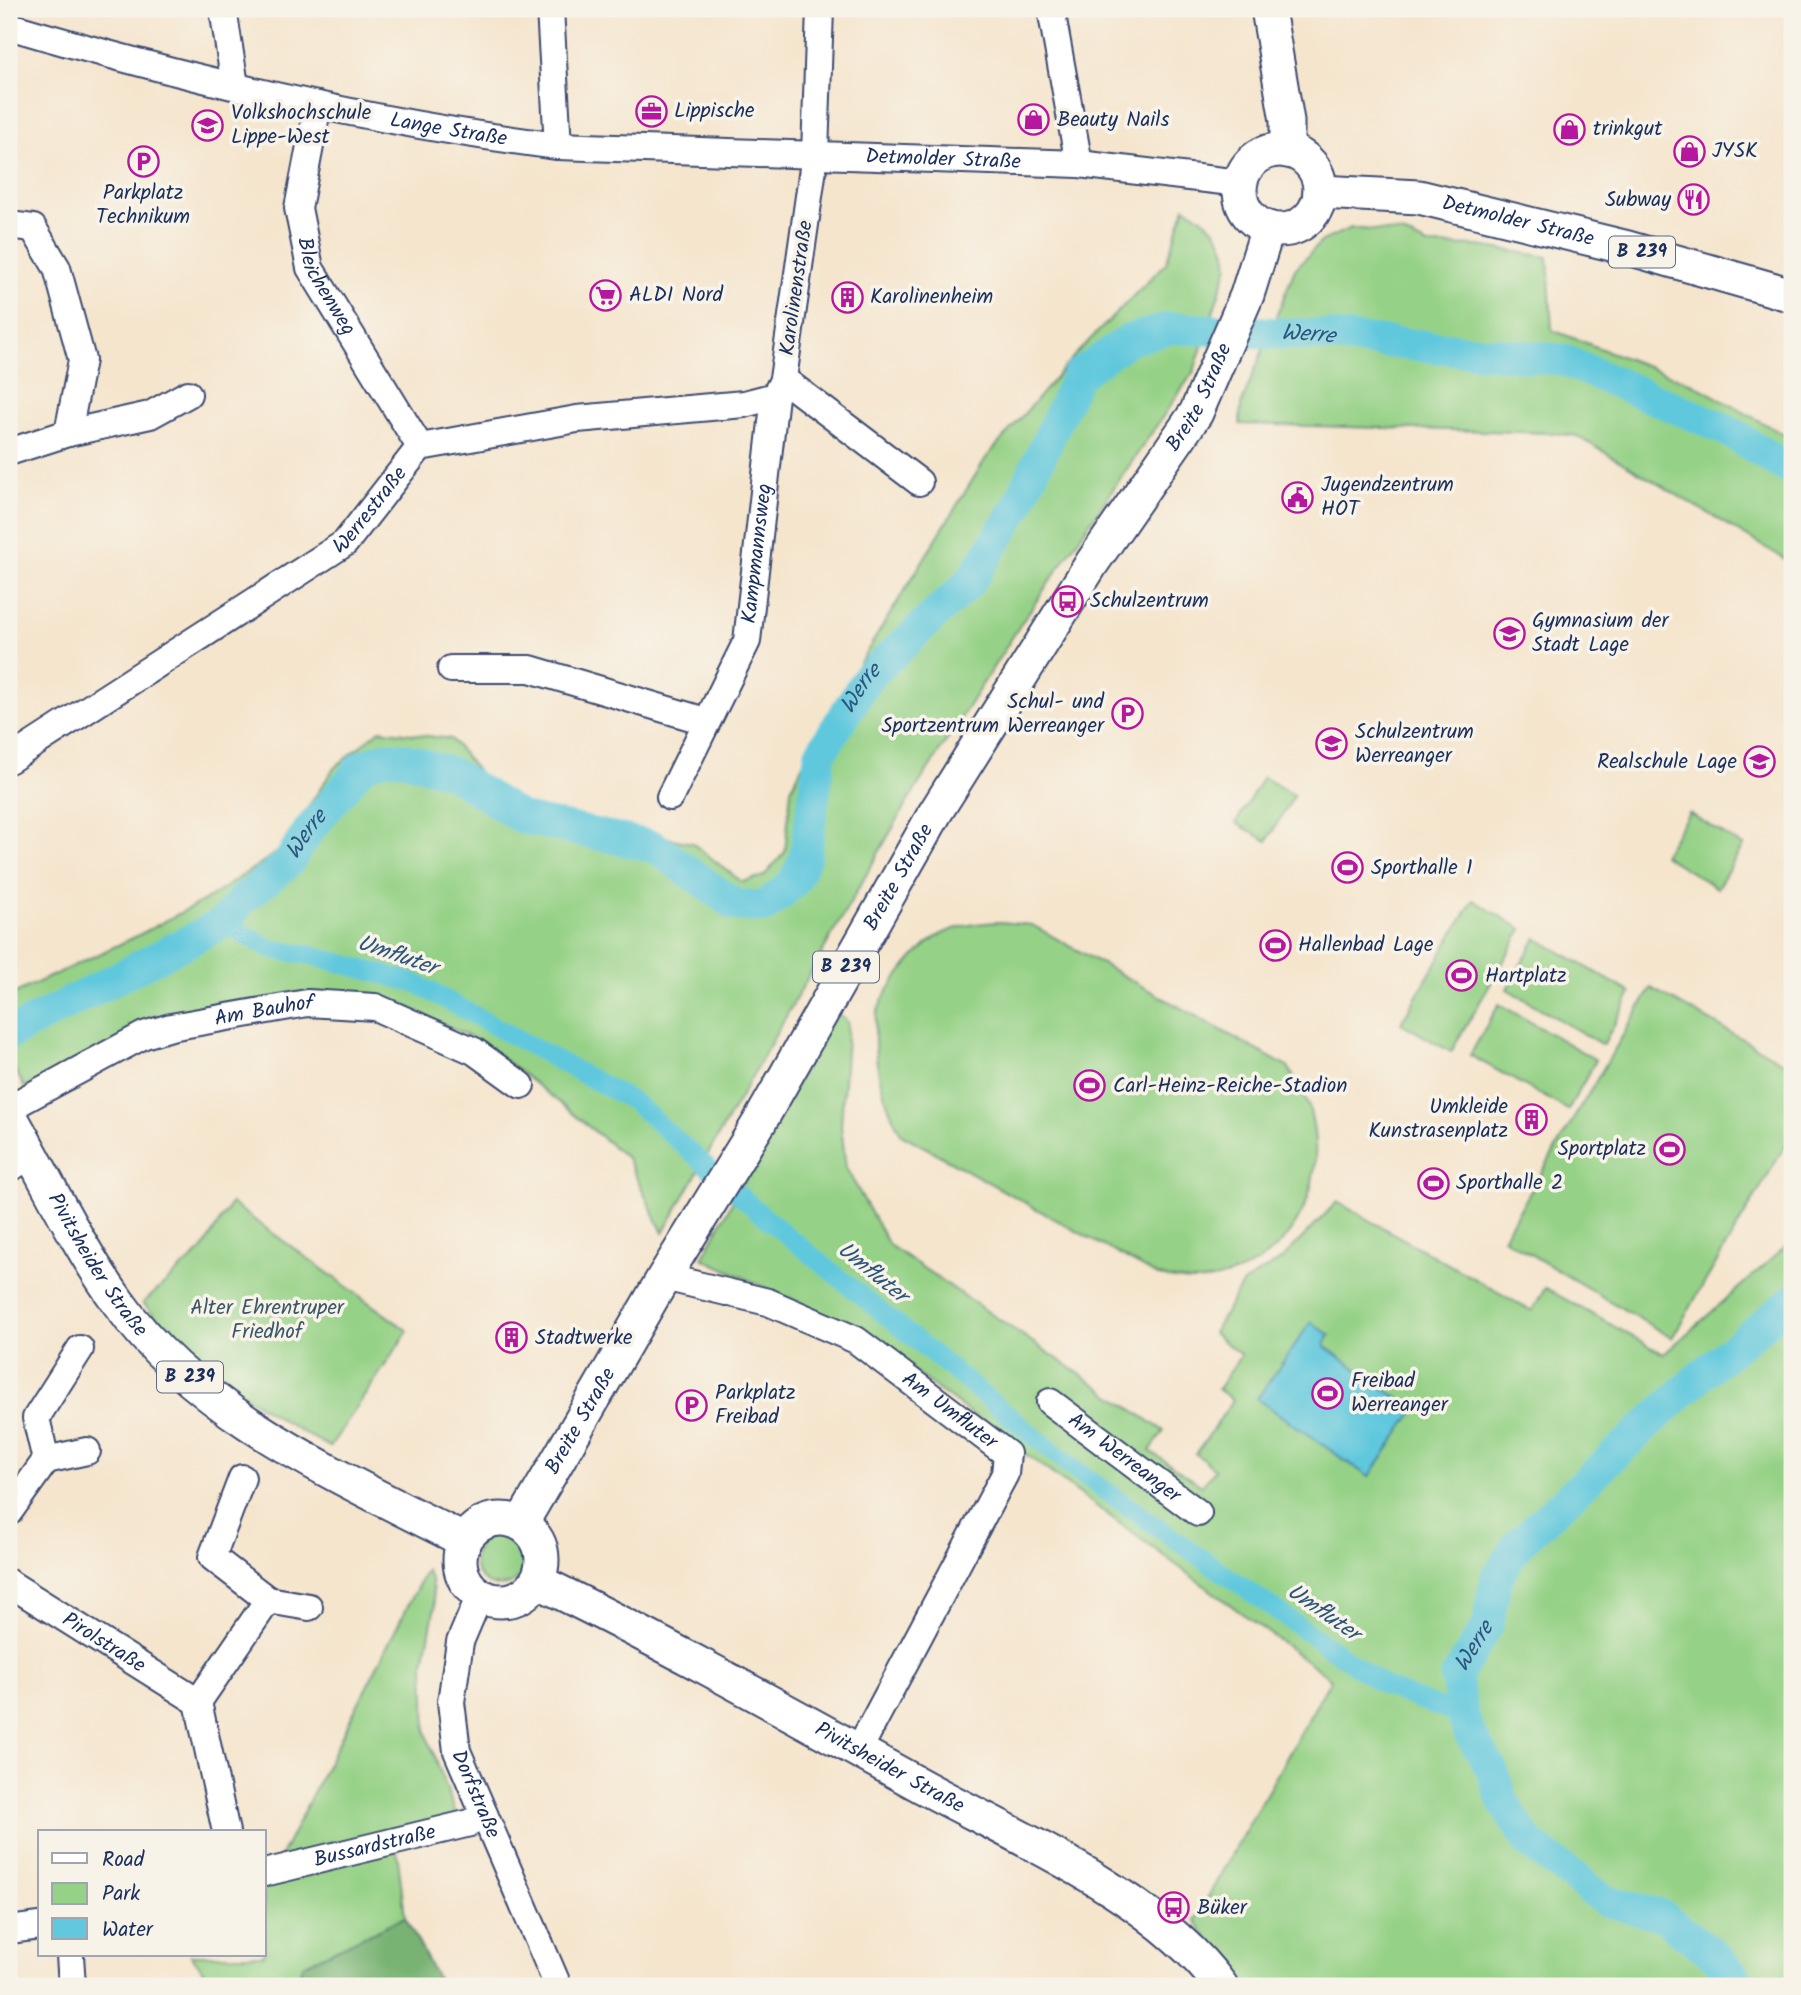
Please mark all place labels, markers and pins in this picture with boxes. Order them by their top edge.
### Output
office icon: Lippische [634,94,668,128]
place label: Lippische [674,95,755,128]
place label: Volkshochschule Lippe-West [231,97,372,154]
shop icon: Beauty Nails [1017,103,1051,137]
place label: Beauty Nails [1057,104,1169,137]
school or university icon: Volkshochschule Lippe-West [191,108,225,142]
shop icon: trinkgut [1553,112,1587,146]
place label: trinkgut [1593,113,1663,146]
shop icon: JYSK [1672,134,1706,168]
place label: JYSK [1712,135,1758,168]
parking icon: Parkplatz Technikum [126,144,160,178]
place label: Parkplatz Technikum [96,177,190,234]
restaurant icon: Subway [1677,183,1711,217]
place label: Subway [1605,184,1671,217]
supermarket icon: ALDI Nord [589,278,623,312]
place label: ALDI Nord [629,279,723,312]
building icon: Karolinenheim [830,280,864,314]
place label: Karolinenheim [870,281,993,314]
place label: Jugendzentrum HOT [1321,469,1454,526]
public building icon: Jugendzentrum HOT [1281,480,1315,514]
bus stop icon: Schulzentrum [1050,584,1084,618]
place label: Schulzentrum [1090,585,1209,618]
place label: Gymnasium der Stadt Lage [1532,605,1670,662]
school or university icon: Gymnasium der Stadt Lage [1492,616,1526,650]
place label: Schul- und Sportzentrum Werreanger [881,686,1105,743]
parking icon: Schul- und Sportzentrum Werreanger [1110,697,1144,731]
place label: Schulzentrum Werreanger [1355,716,1474,773]
school or university icon: Schulzentrum Werreanger [1315,727,1349,761]
school or university icon: Realschule Lage [1743,745,1777,779]
place label: Realschule Lage [1597,746,1738,779]
sports icon: Sporthalle 1 [1331,851,1365,885]
place label: Sporthalle 1 [1371,852,1473,885]
sports icon: Hallenbad Lage [1258,928,1292,962]
place label: Hallenbad Lage [1298,929,1434,962]
sports icon: Hartplatz [1445,959,1479,993]
place label: Hartplatz [1485,960,1566,993]
sports icon: Carl-Heinz-Reiche-Stadion [1073,1069,1107,1103]
place label: Carl-Heinz-Reiche-Stadion [1113,1070,1347,1103]
place label: Umkleide Kunstrasenplatz [1368,1091,1509,1148]
building icon: Umkleide Kunstrasenplatz [1514,1102,1548,1136]
sports icon: Sportplatz [1652,1132,1686,1166]
place label: Sportplatz [1558,1133,1646,1166]
sports icon: Sporthalle 2 [1416,1166,1450,1200]
place label: Sporthalle 2 [1456,1167,1563,1200]
building icon: Stadtwerke [495,1321,529,1355]
place label: Stadtwerke [535,1322,633,1355]
place label: Freibad Werreanger [1351,1365,1449,1422]
sports icon: Freibad Werreanger [1311,1376,1345,1410]
place label: Parkplatz Freibad [715,1377,795,1434]
parking icon: Parkplatz Freibad [675,1388,709,1422]
bus stop icon: Büker [1157,1891,1191,1925]
place label: Büker [1197,1892,1248,1925]

